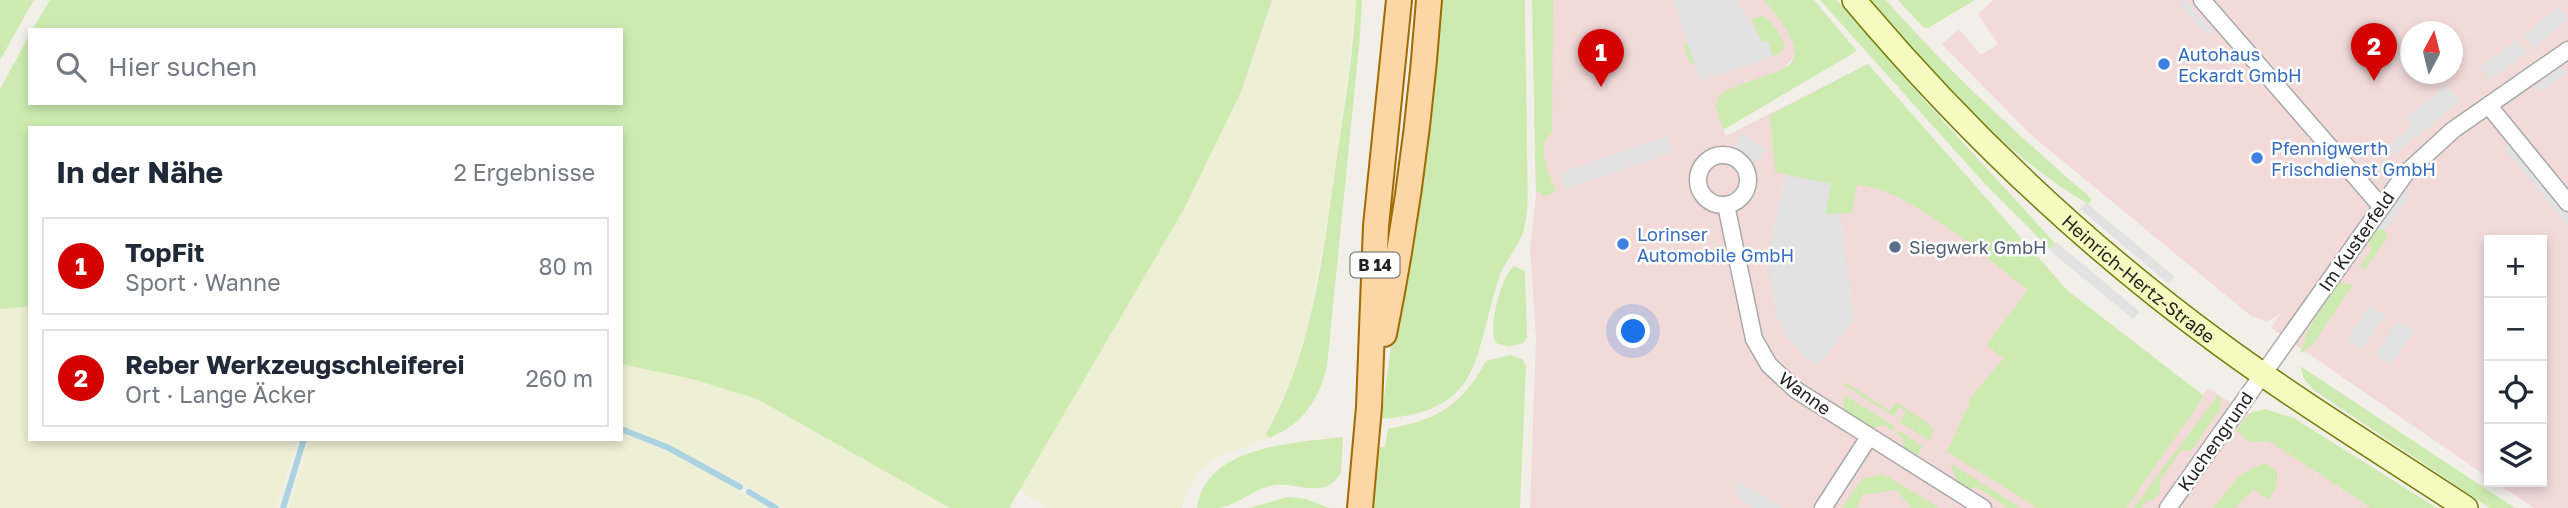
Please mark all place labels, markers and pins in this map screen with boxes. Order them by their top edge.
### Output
pin: 2 [2351,23,2397,81]
pin: 1 [1578,29,1624,87]
place label: Autohaus Eckardt GmbH [2178,43,2302,86]
marker: Autohaus Eckardt GmbH [2156,56,2172,72]
place label: Pfennigwerth Frischdienst GmbH [2271,137,2436,180]
marker: Pfennigwerth Frischdienst GmbH [2249,150,2265,166]
place label: Lorinser Automobile GmbH [1637,223,1794,266]
marker: Lorinser Automobile GmbH [1615,236,1631,252]
place label: Siegwerk GmbH [1909,236,2047,258]
marker: Siegwerk GmbH [1887,239,1903,255]

